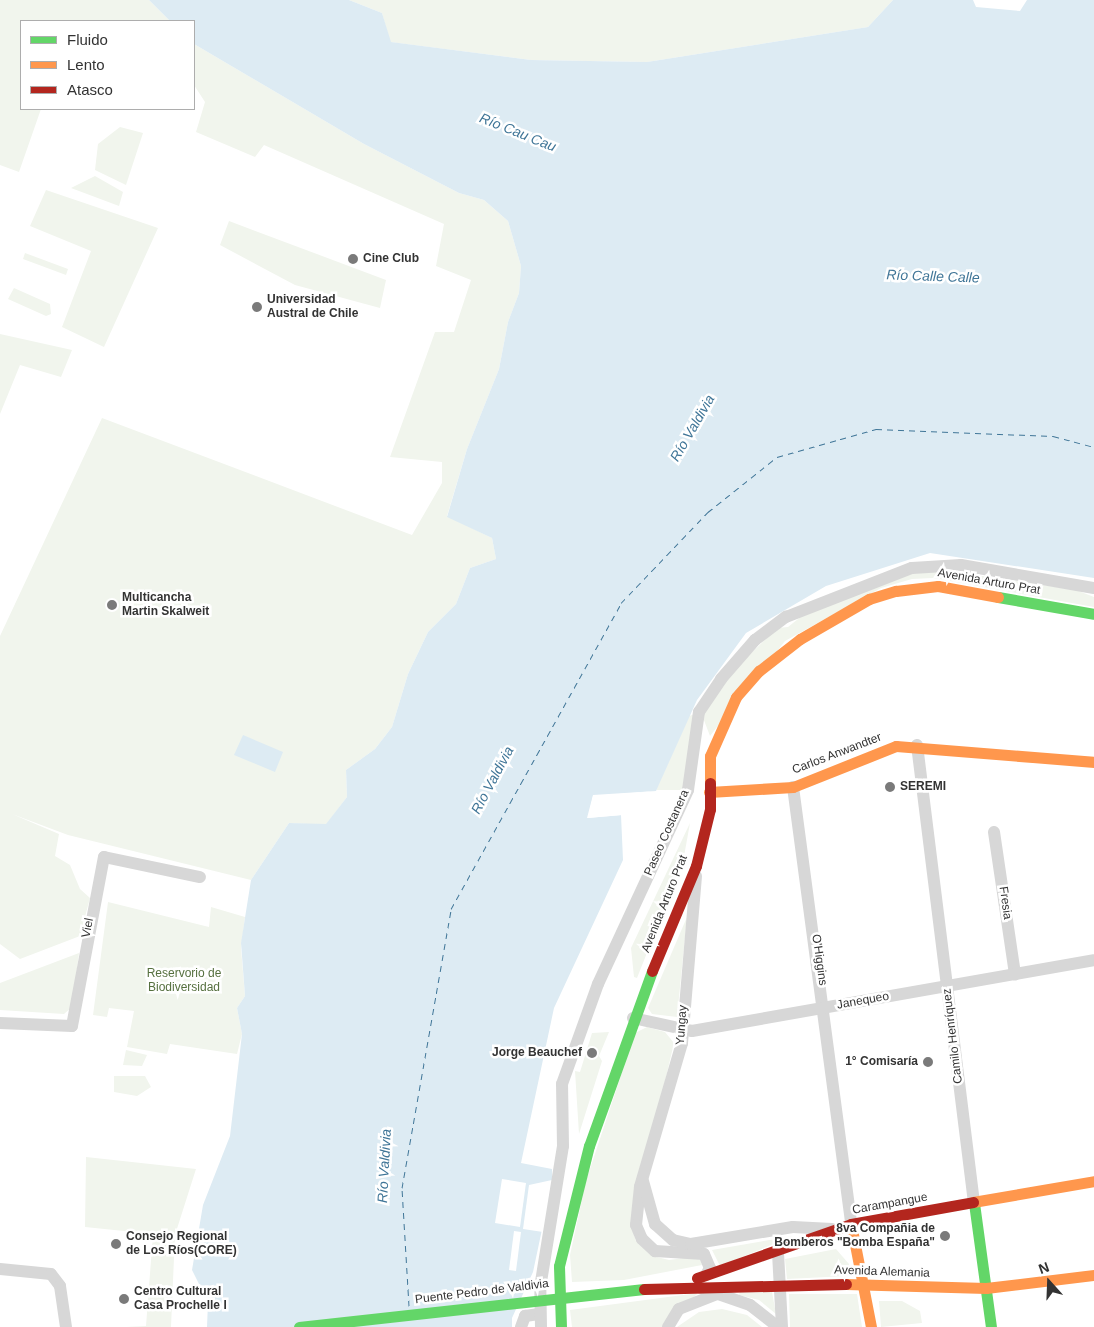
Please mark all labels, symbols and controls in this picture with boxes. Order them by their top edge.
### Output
legend [20,20,195,110]
text: Fluido [67,31,108,48]
text: Lento [67,56,105,73]
text: Atasco [67,81,113,98]
water label: Río Cau Cau [477,109,559,155]
place label: Cine Club [363,252,419,266]
marker: Cine Club [347,253,359,265]
water label: Río Calle Calle [886,266,980,286]
place label: Universidad Austral de Chile [267,293,358,321]
marker: Universidad Austral de Chile [251,301,263,313]
water label: Río Valdivia [666,392,718,464]
street label: Avenida Arturo Prat [936,566,1042,598]
place label: Multicancha Martin Skalweit [122,591,209,619]
marker: Multicancha Martin Skalweit [106,599,118,611]
street label: Carlos Anwandter [790,730,884,778]
water label: Río Valdivia [467,743,517,817]
place label: SEREMI [900,780,946,794]
marker: SEREMI [884,781,896,793]
street label: Paseo Costanera [642,788,692,878]
street label: Avenida Arturo Prat [639,853,691,955]
street label: Fresia [996,885,1014,921]
street label: Viel [79,917,97,939]
street label: O'Higgins [808,933,830,987]
park label: Reservorio de Biodiversidad [147,967,221,995]
street label: Camilo Henríquez [940,987,966,1085]
street label: Janequeo [836,989,890,1013]
street label: Yungay [673,1005,691,1045]
place label: Jorge Beauchef [492,1046,582,1060]
marker: Jorge Beauchef [586,1047,598,1059]
place label: 1° Comisaría [845,1055,918,1069]
marker: 1° Comisaría [922,1056,934,1068]
water label: Río Valdivia [374,1129,394,1203]
street label: Carampangue [851,1190,929,1218]
place label: 8va Compañia de Bomberos "Bomba España" [774,1222,935,1250]
place label: Consejo Regional de Los Ríos(CORE) [126,1230,237,1258]
marker: 8va Compañia de Bomberos "Bomba España" [939,1230,951,1242]
marker: Consejo Regional de Los Ríos(CORE) [110,1238,122,1250]
north arrow [1024,1257,1074,1307]
text: N [1036,1259,1051,1277]
street label: Avenida Alemania [834,1263,930,1281]
street label: Puente Pedro de Valdivia [414,1277,550,1307]
place label: Centro Cultural Casa Prochelle I [134,1285,227,1313]
marker: Centro Cultural Casa Prochelle I [118,1293,130,1305]

